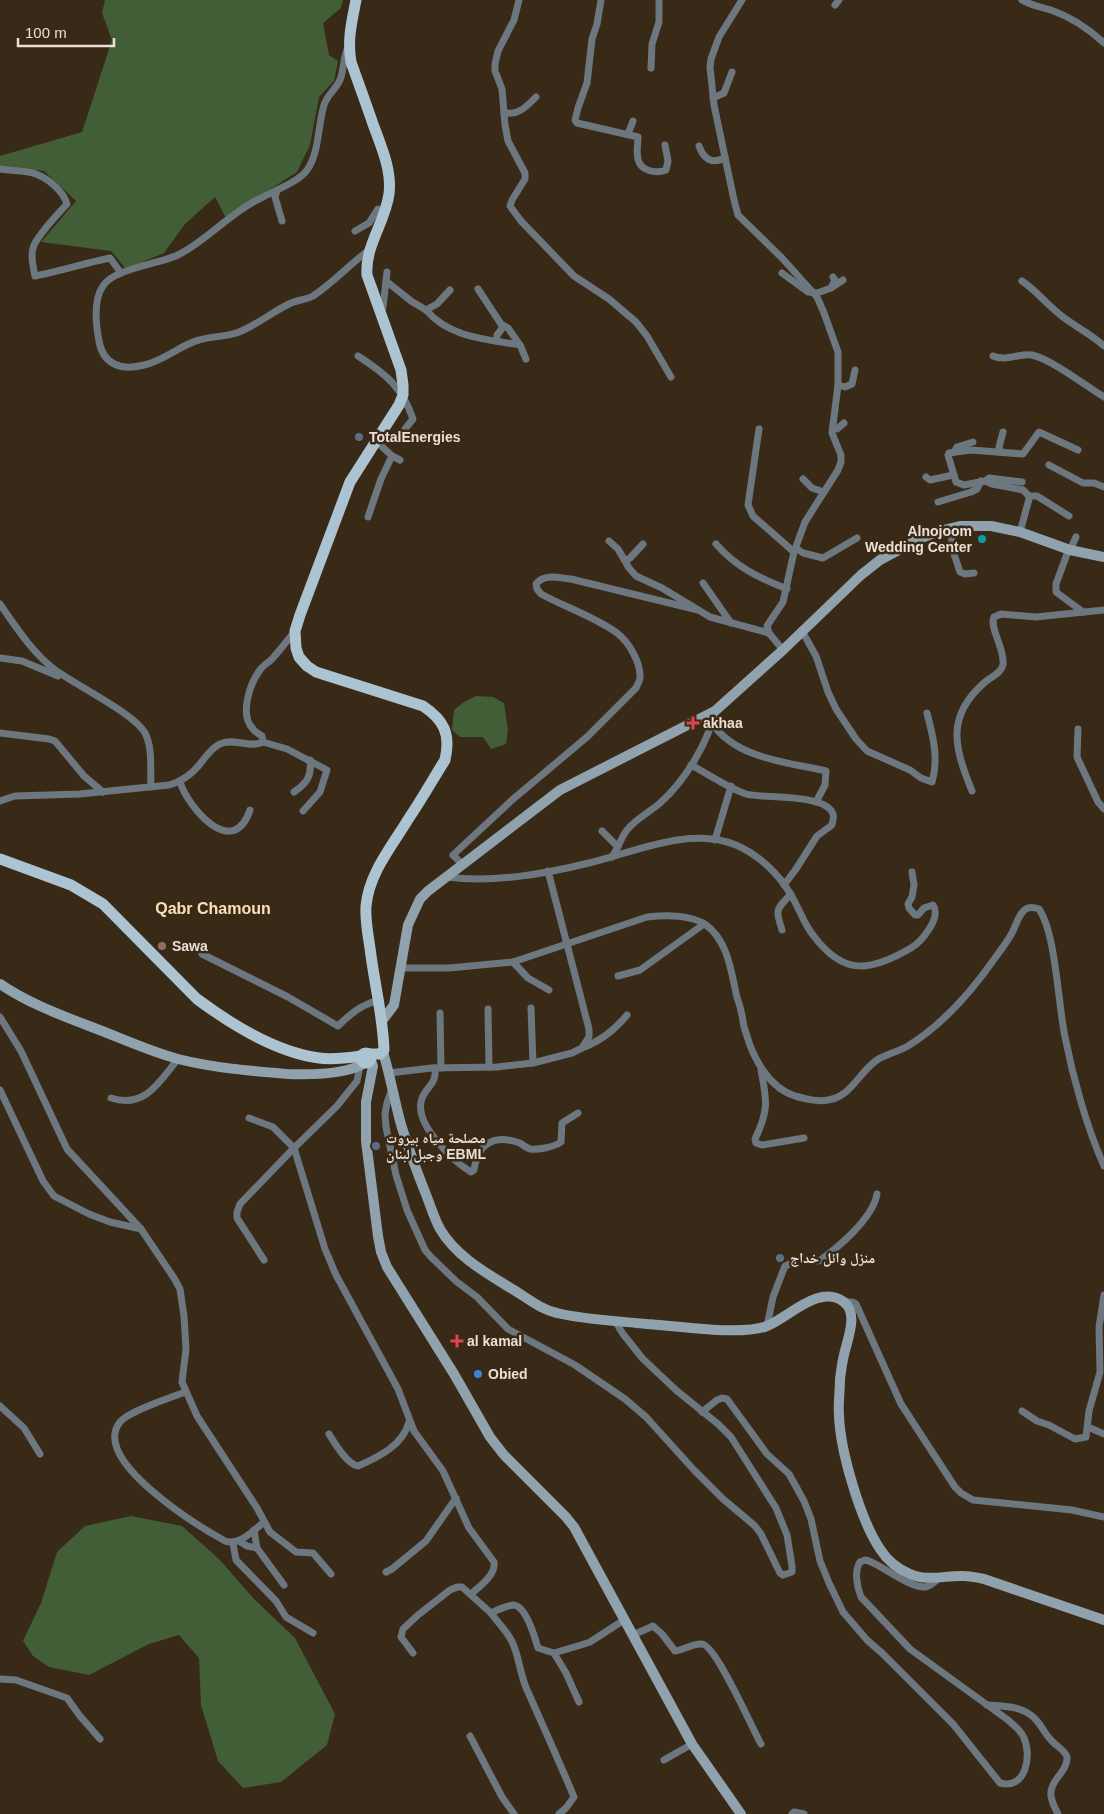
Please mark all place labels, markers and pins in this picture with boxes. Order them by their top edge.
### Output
place label: TotalEnergies [369,429,461,445]
marker: TotalEnergies [353,431,365,443]
place label: Alnojoom Wedding Center [865,523,973,555]
marker: Alnojoom Wedding Center [976,533,988,545]
place label: akhaa [703,715,743,731]
marker: akhaa [687,717,699,729]
place label: Sawa [172,938,208,954]
marker: Sawa [156,940,168,952]
place label: مصلحة مياه بيروت وجبل لبنان EBML [386,1130,486,1163]
marker: مصلحة مياه بيروت وجبل لبنان EBML [370,1140,382,1152]
place label: منزل وائل خداج [790,1250,875,1267]
marker: منزل وائل خداج [774,1252,786,1264]
place label: al kamal [467,1333,522,1349]
marker: al kamal [451,1335,463,1347]
place label: Obied [488,1366,528,1382]
marker: Obied [472,1368,484,1380]

